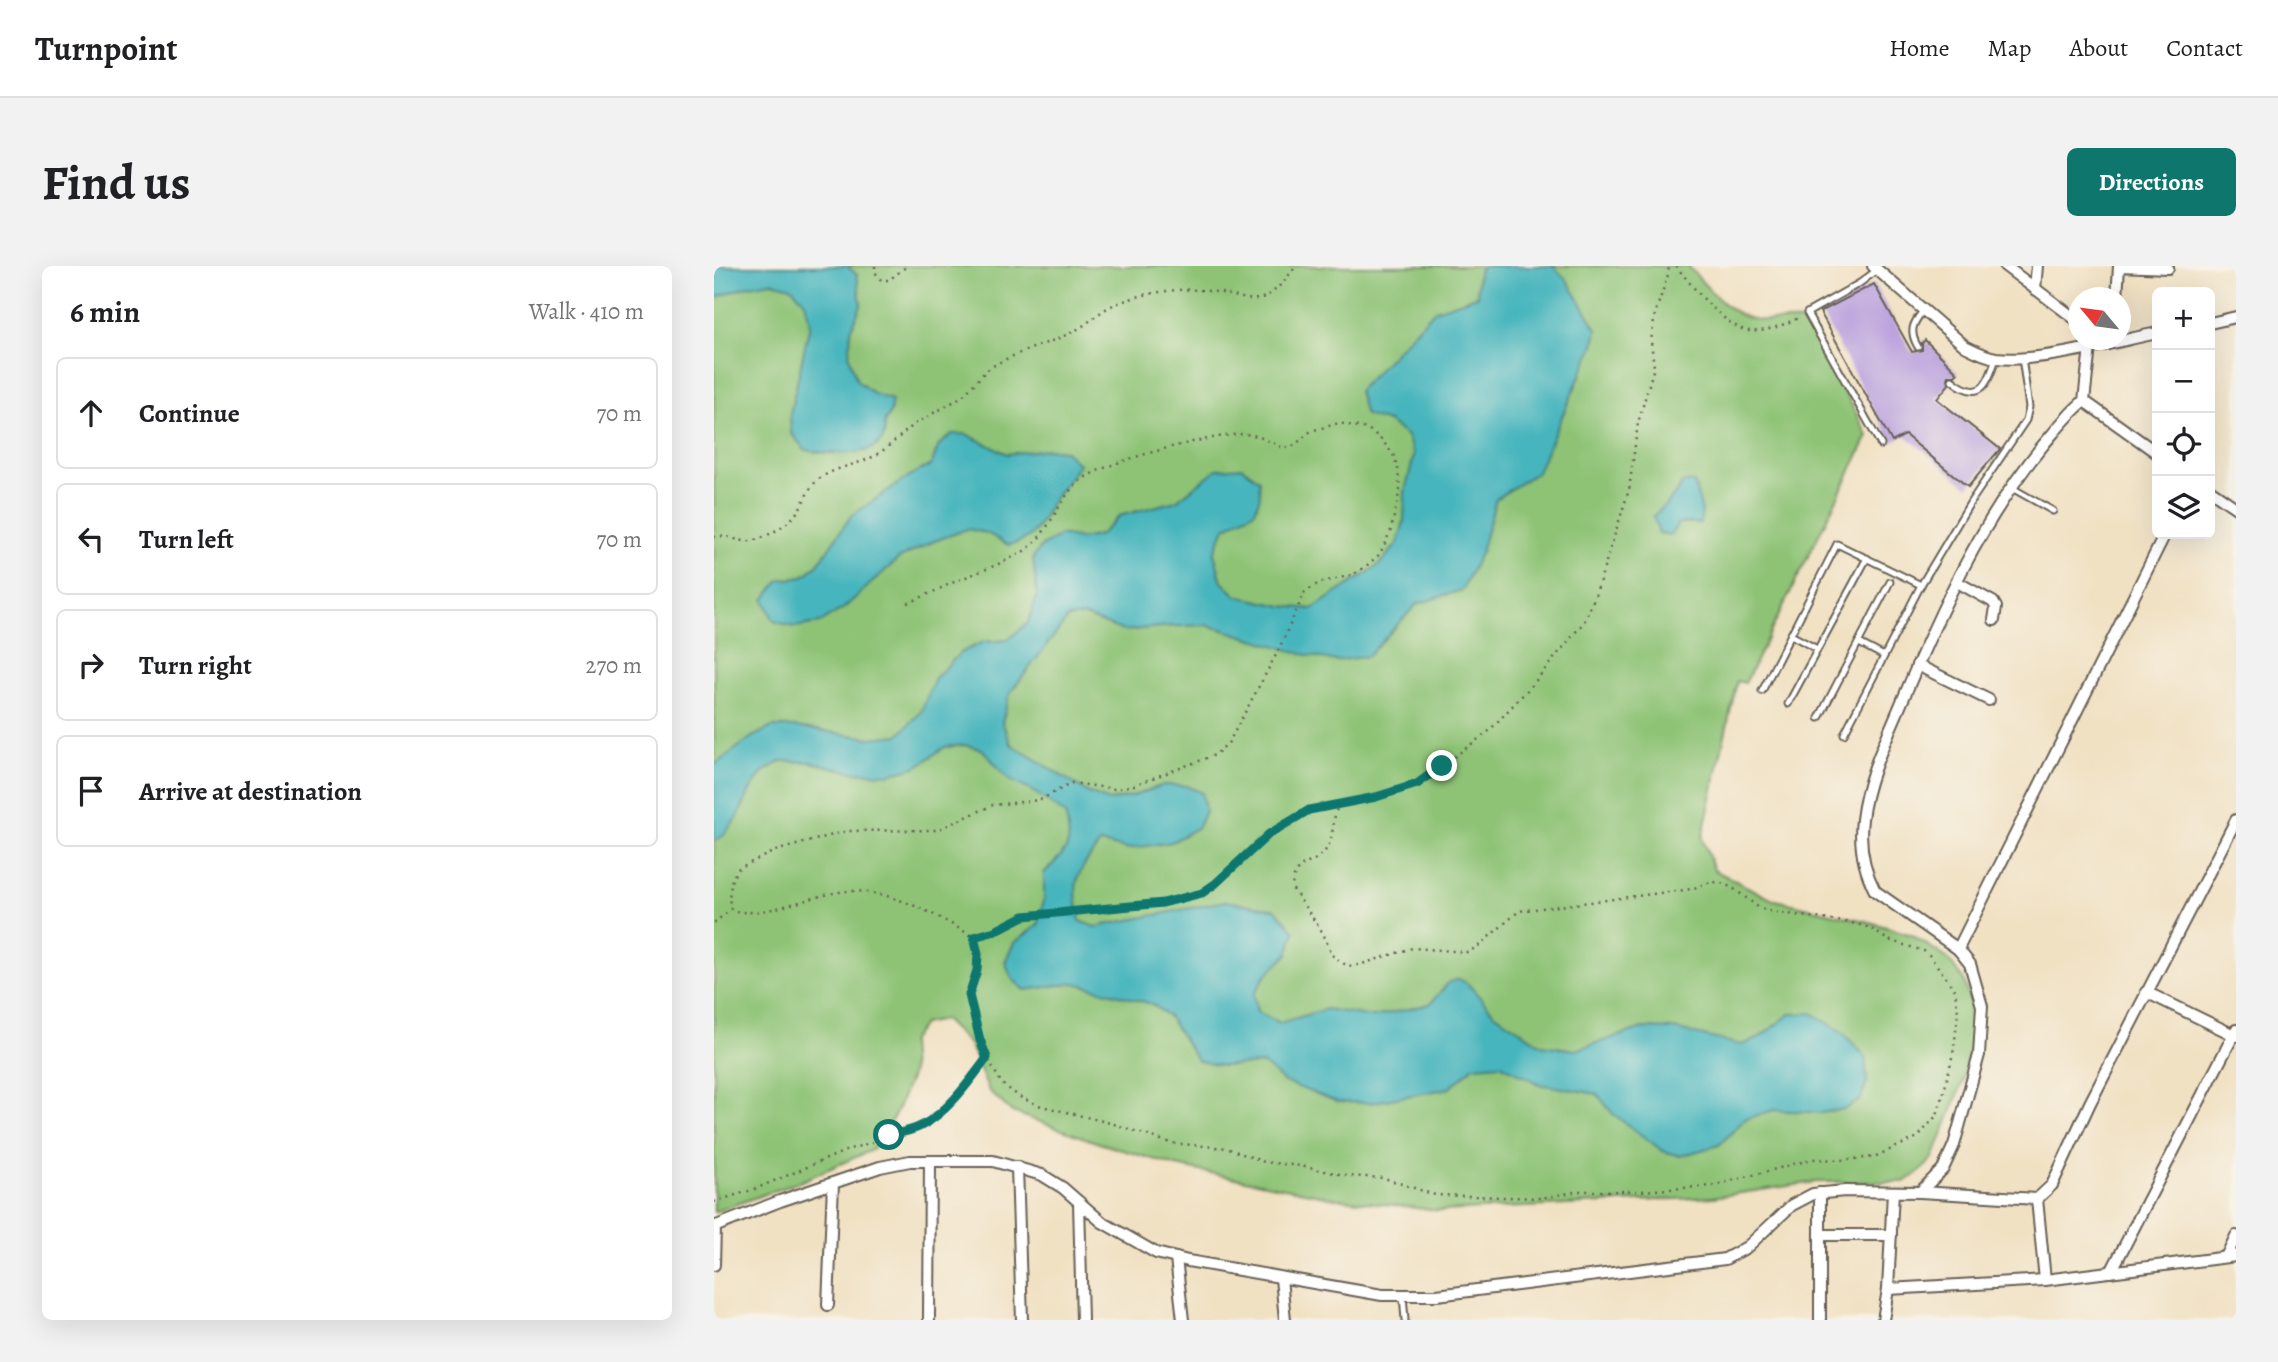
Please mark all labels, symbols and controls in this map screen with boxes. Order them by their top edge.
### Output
text: Turnpoint [35,26,177,71]
text: Home [1889,32,1950,64]
text: Map [1988,32,2032,64]
text: About [2070,32,2128,64]
text: Contact [2166,32,2243,64]
button: Directions [2067,148,2236,216]
text: Find us [42,149,190,216]
north arrow [2068,287,2131,350]
map controls [2152,287,2215,539]
button: + [2152,287,2215,350]
text: 6 min [70,292,140,332]
text: Walk · 410 m [529,296,644,327]
button: − [2152,350,2215,413]
icon: ahead [72,394,110,432]
text: Continue [139,396,240,431]
text: 70 m [596,398,642,429]
button: locate [2152,413,2215,476]
button: layers [2152,476,2215,539]
icon: left [72,520,110,558]
text: Turn left [139,522,234,557]
text: 70 m [596,524,642,555]
icon: right [72,646,110,684]
text: Turn right [139,648,252,683]
text: 270 m [585,650,642,681]
route end [1426,750,1457,781]
icon: arrive [72,772,110,810]
text: Arrive at destination [139,774,362,809]
route start [873,1119,904,1150]

